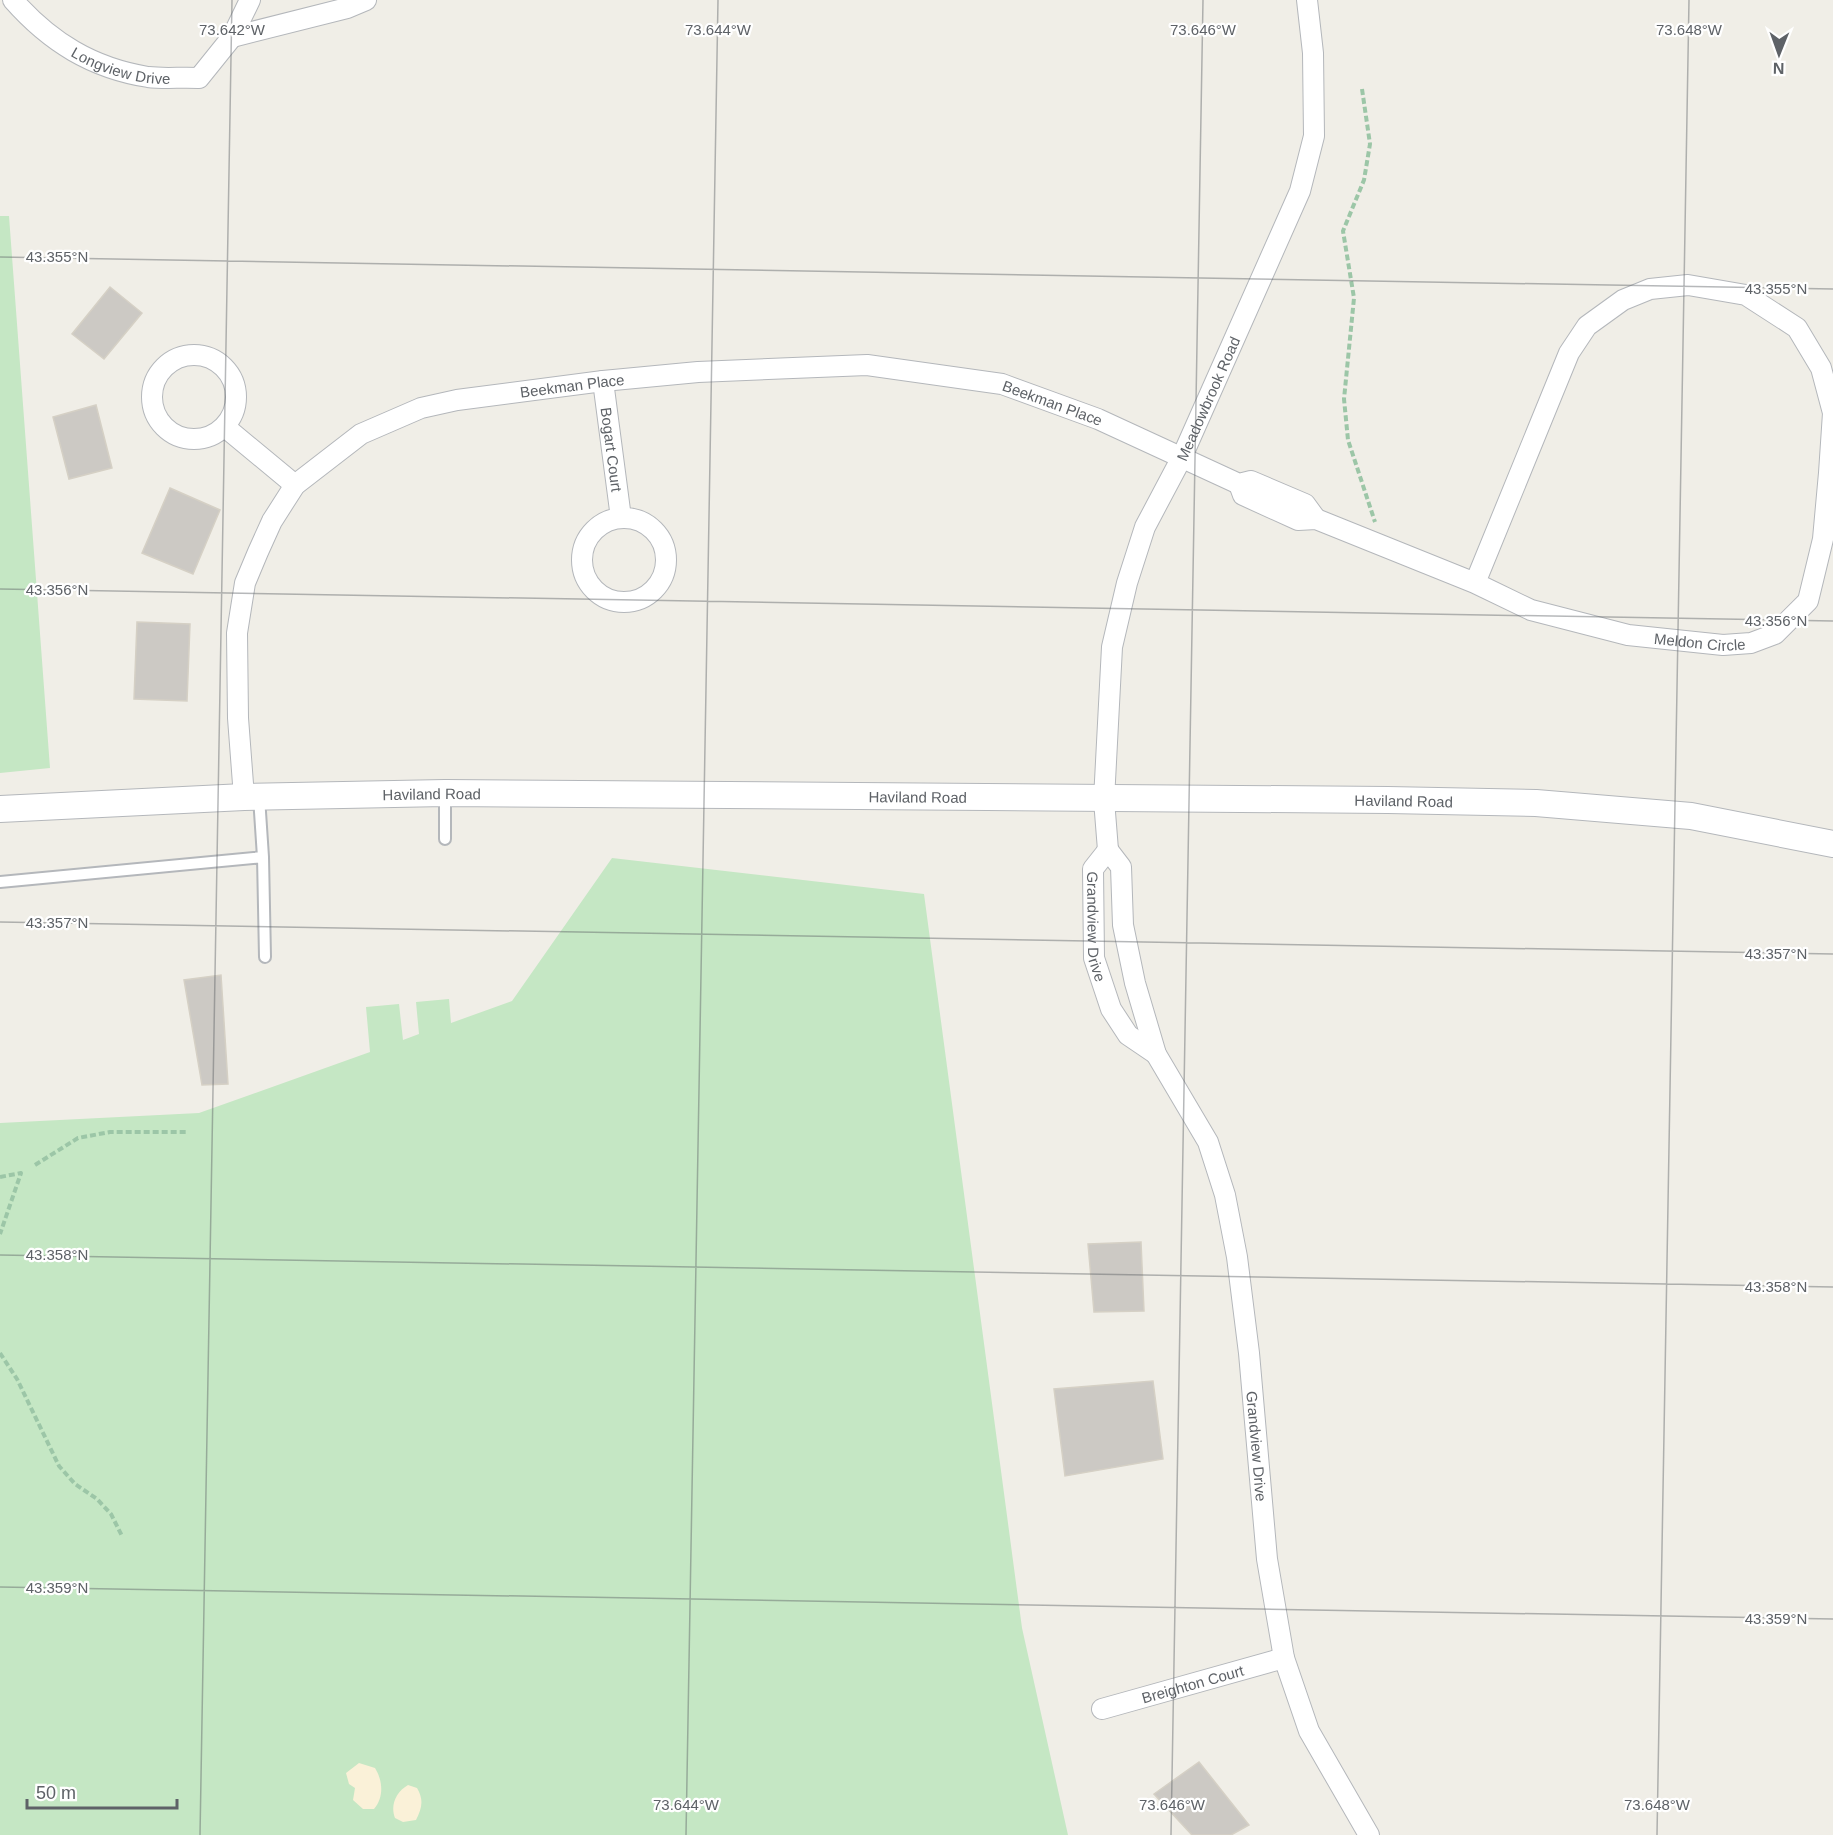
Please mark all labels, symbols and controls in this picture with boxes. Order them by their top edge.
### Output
text: 73.642°W [199,21,266,38]
text: 73.644°W [685,21,752,38]
text: 73.646°W [1170,21,1237,38]
text: 73.648°W [1656,21,1723,38]
north arrow [1749,24,1809,84]
street label: Longview Drive [69,43,170,86]
text: N [1773,60,1785,77]
text: 43.355°N [26,248,88,265]
text: 43.355°N [1745,280,1807,297]
street label: Meadowbrook Road [1173,334,1243,463]
street label: Beekman Place [519,371,625,400]
street label: Beekman Place [1000,376,1106,429]
street label: Bogart Court [598,406,626,494]
text: 43.356°N [26,581,88,598]
text: 43.356°N [1745,612,1807,629]
street label: Meldon Circle [1653,629,1746,654]
street label: Haviland Road [382,785,481,803]
street label: Haviland Road [868,788,967,805]
street label: Haviland Road [1354,791,1453,810]
street label: Grandview Drive [1085,871,1110,984]
text: 43.357°N [26,914,88,931]
text: 43.357°N [1745,945,1807,962]
text: 43.358°N [26,1246,88,1263]
text: 43.358°N [1745,1278,1807,1295]
street label: Grandview Drive [1244,1390,1270,1502]
text: 43.359°N [26,1579,88,1596]
text: 43.359°N [1745,1610,1807,1627]
street label: Breighton Court [1140,1661,1246,1706]
scale bar [27,1772,177,1810]
text: 50 m [36,1783,76,1803]
text: 73.644°W [653,1796,720,1813]
text: 73.646°W [1139,1796,1206,1813]
text: 73.648°W [1624,1796,1691,1813]

